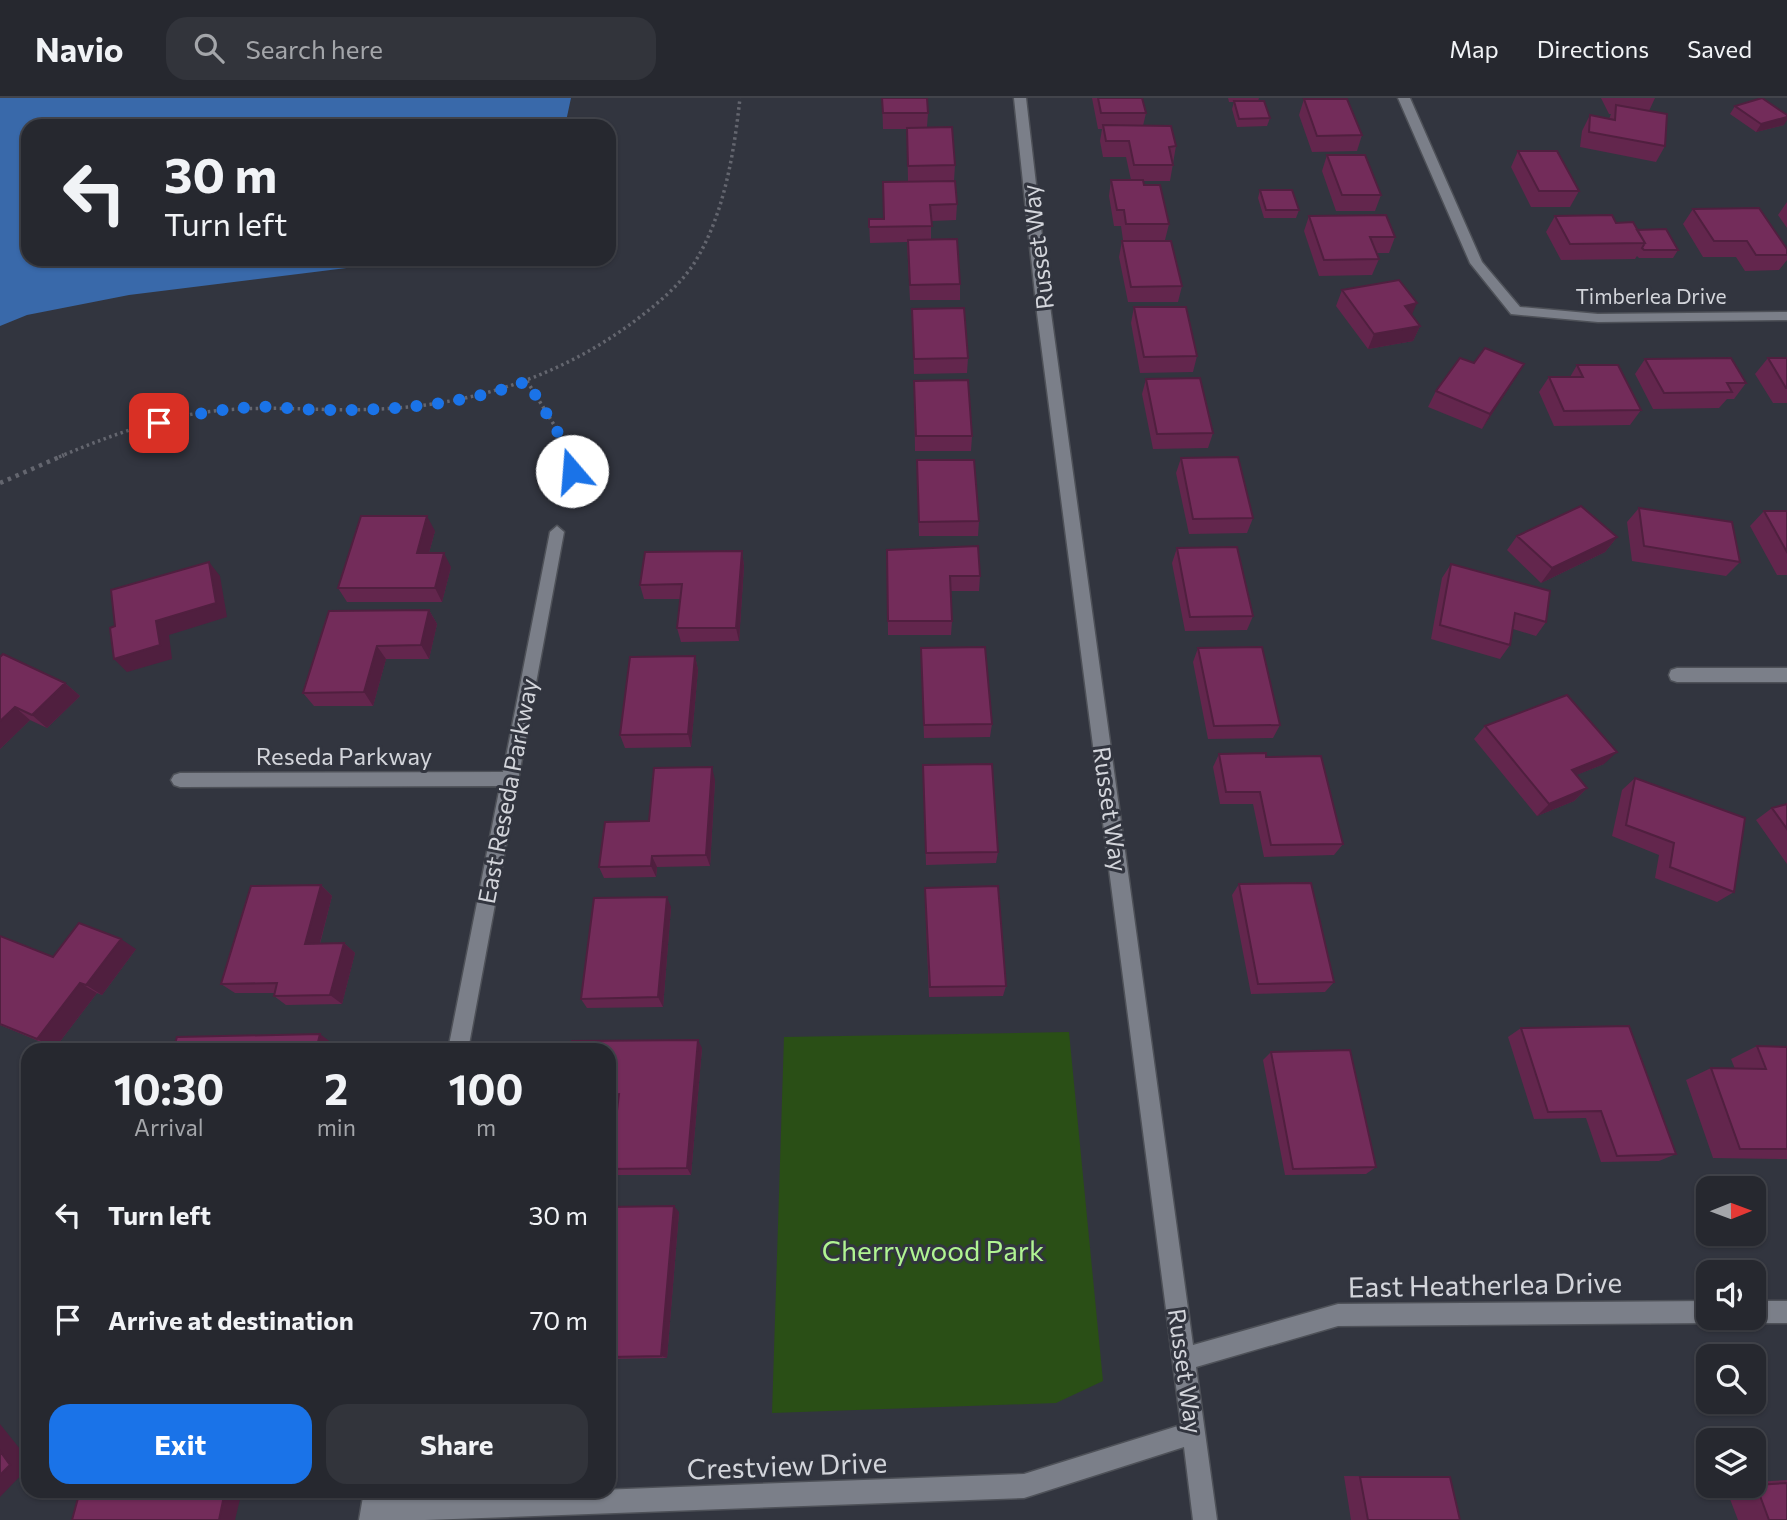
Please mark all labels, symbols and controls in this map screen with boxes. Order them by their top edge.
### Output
search box [166,17,656,80]
text: Navio [35,28,124,69]
icon: search [190,29,228,67]
text: Search here [246,33,383,64]
text: Map [1449,34,1499,63]
text: Directions [1537,34,1649,63]
text: Saved [1687,34,1752,63]
text: 30 m [164,143,277,203]
icon: left [49,147,140,238]
street label: Russet Way [1015,183,1059,311]
text: Turn left [164,203,288,243]
street label: Timberlea Drive [1575,283,1727,308]
pin [129,393,189,453]
icon: arrive [140,404,178,442]
position arrow [535,434,609,508]
street label: East Reseda Parkway [471,676,543,906]
street label: Reseda Parkway [256,741,432,770]
street label: Russet Way [1088,745,1134,873]
text: 10:30 [114,1062,224,1114]
text: 2 [324,1062,348,1114]
text: 100 [449,1062,523,1114]
text: Arrival [134,1113,204,1141]
text: min [317,1113,356,1141]
text: m [476,1113,496,1141]
north arrow [1696,1176,1766,1246]
map controls [1696,1176,1766,1498]
icon: left [49,1196,87,1234]
text: Turn left [108,1199,211,1230]
text: 30 m [529,1199,588,1230]
park label: Cherrywood Park [822,1233,1044,1267]
button: sound [1696,1260,1766,1330]
street label: East Heatherlea Drive [1348,1265,1622,1303]
icon: arrive [49,1301,87,1339]
text: Arrive at destination [108,1304,354,1335]
text: 70 m [530,1304,588,1335]
street label: Russet Way [1163,1307,1209,1435]
button: search [1696,1344,1766,1414]
button: Exit [49,1404,312,1484]
button: Share [326,1404,588,1484]
button: layers [1696,1428,1766,1498]
street label: Crestview Drive [686,1445,888,1485]

